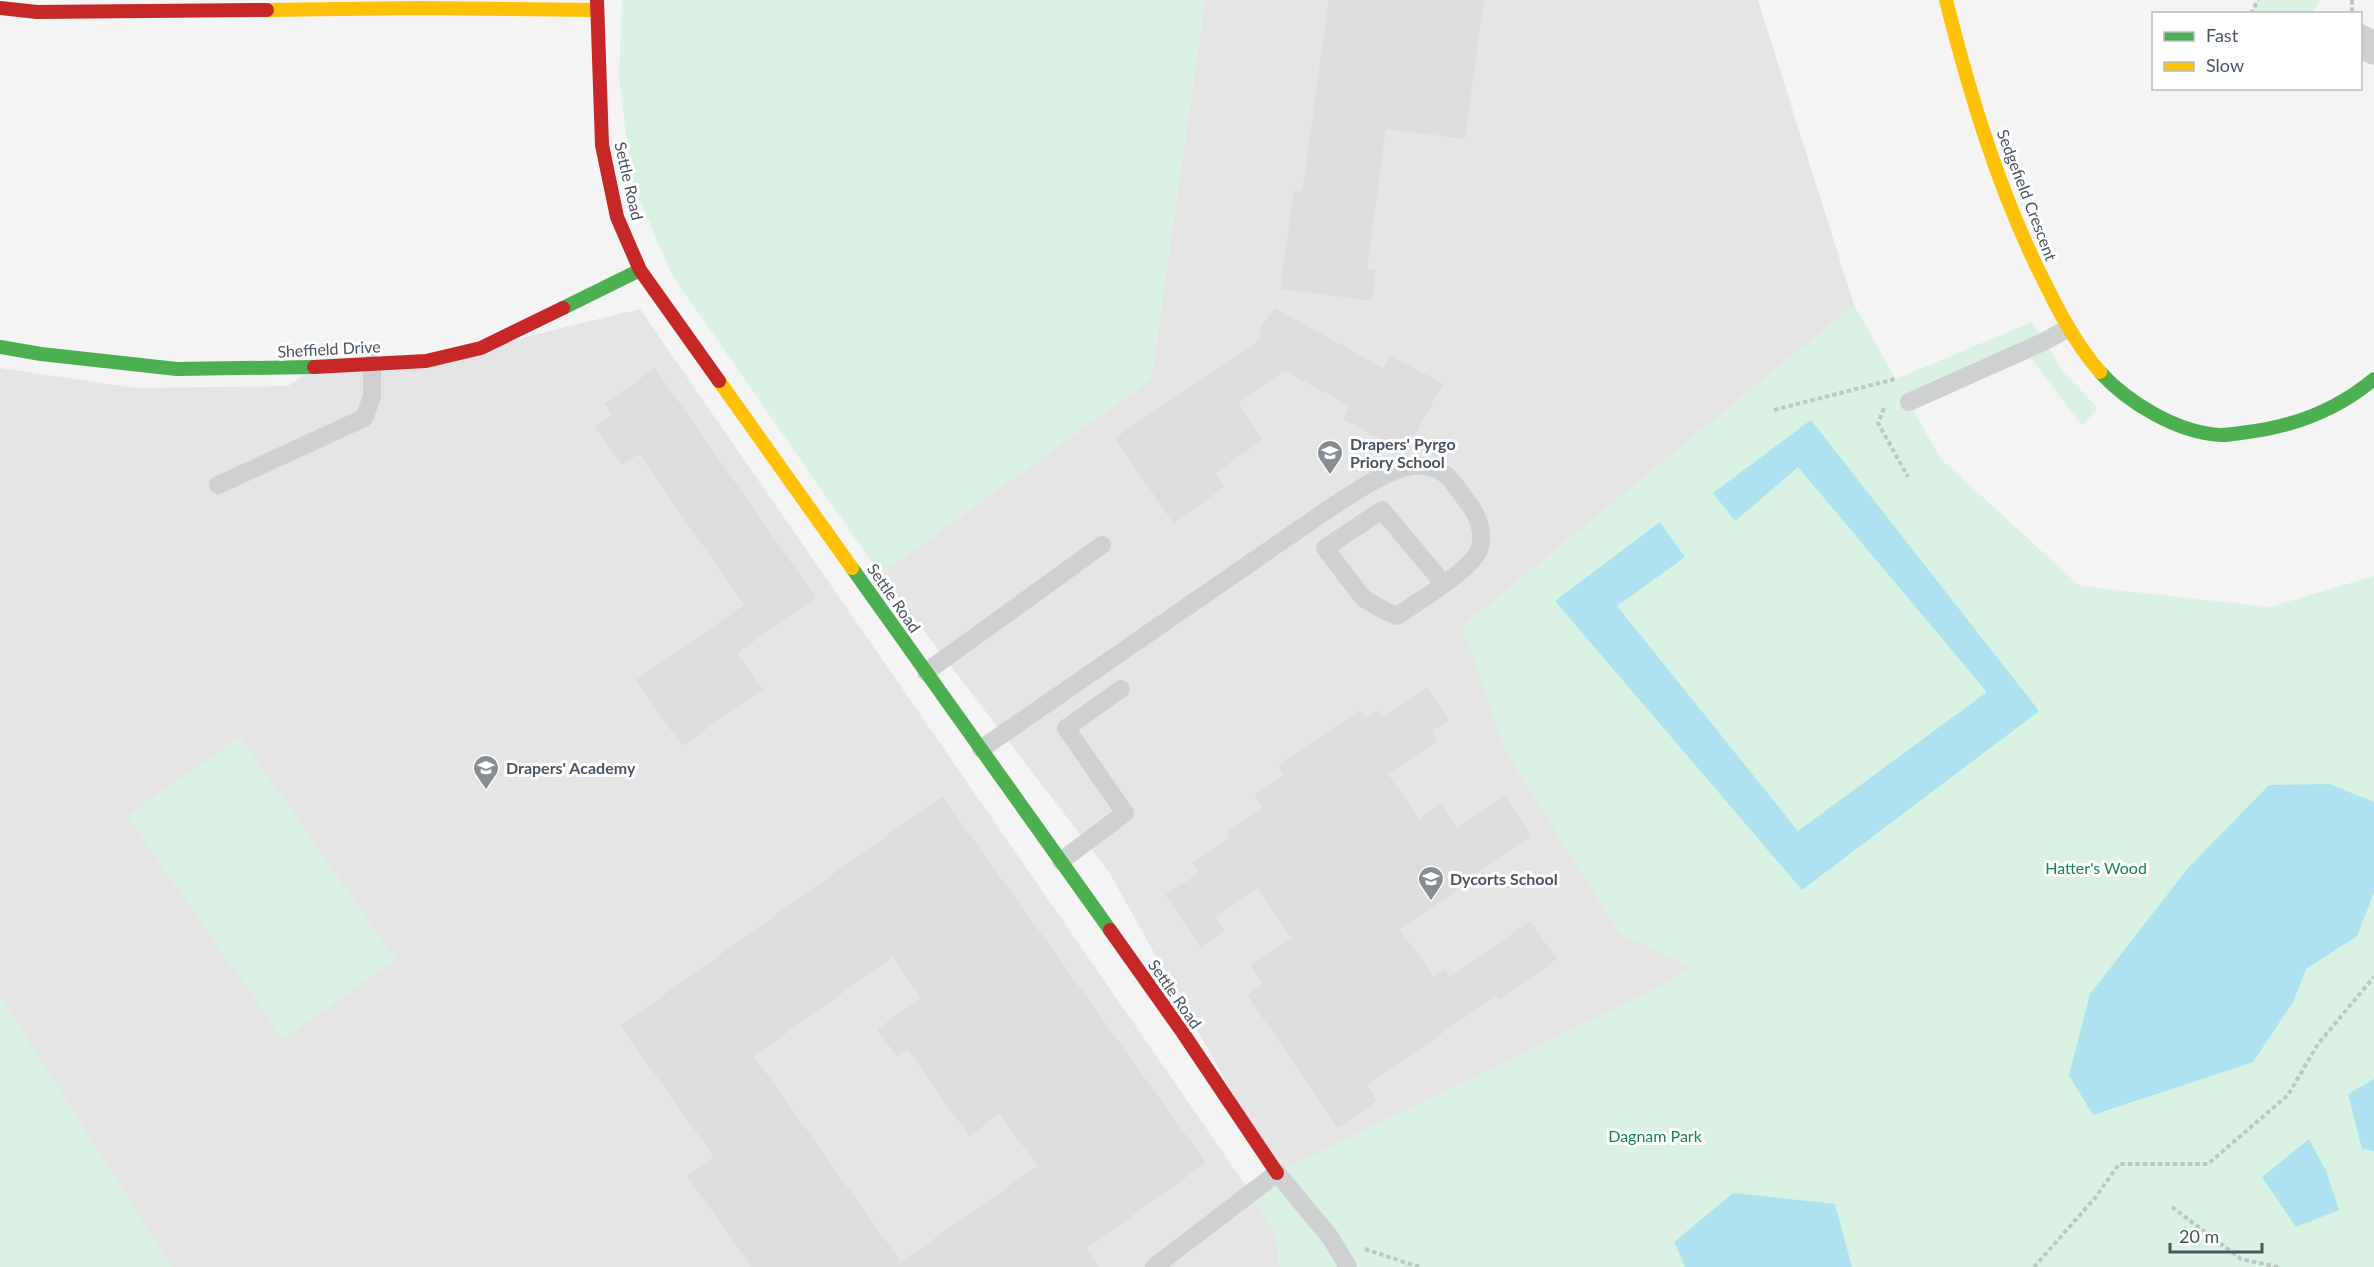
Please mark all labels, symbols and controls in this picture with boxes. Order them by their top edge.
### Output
legend [2152,12,2362,90]
text: Fast [2206,24,2239,46]
text: Slow [2206,54,2244,76]
street label: Sedgefield Crescent [1994,127,2061,263]
street label: Settle Road [611,140,648,222]
street label: Sheffield Drive [277,336,381,361]
place label: Drapers' Pyrgo Priory School [1350,434,1456,471]
school or university icon: Drapers' Pyrgo Priory School [1315,438,1345,476]
street label: Settle Road [864,560,925,636]
school or university icon: Drapers' Academy [471,753,501,791]
place label: Drapers' Academy [506,758,636,777]
park label: Hatter's Wood [2045,858,2147,877]
school or university icon: Dycorts School [1416,864,1446,902]
place label: Dycorts School [1450,869,1558,888]
street label: Settle Road [1145,956,1206,1032]
park label: Dagnam Park [1608,1126,1703,1145]
scale bar [2170,1216,2262,1254]
text: 20 m [2179,1225,2219,1247]

